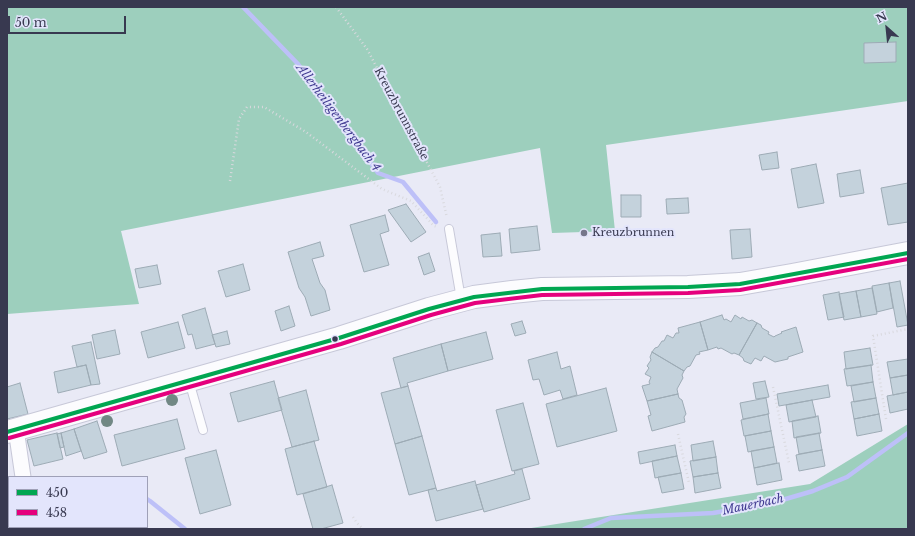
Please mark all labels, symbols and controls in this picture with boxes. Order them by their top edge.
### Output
scale bar [10,8,128,34]
north arrow [867,8,907,48]
text: N [874,9,889,26]
text: 50 m [15,15,47,30]
water label: Allerheiligenbergbach 4 [293,61,383,175]
street label: Kreuzbrunnstraße [371,66,431,162]
place label: Kreuzbrunnen [592,226,674,240]
marker: Kreuzbrunnen [579,228,589,238]
unlabelled marker [330,334,340,344]
legend [8,476,148,528]
text: 450 [46,485,68,500]
water label: Mauerbach [721,492,785,518]
text: 458 [46,505,67,520]

